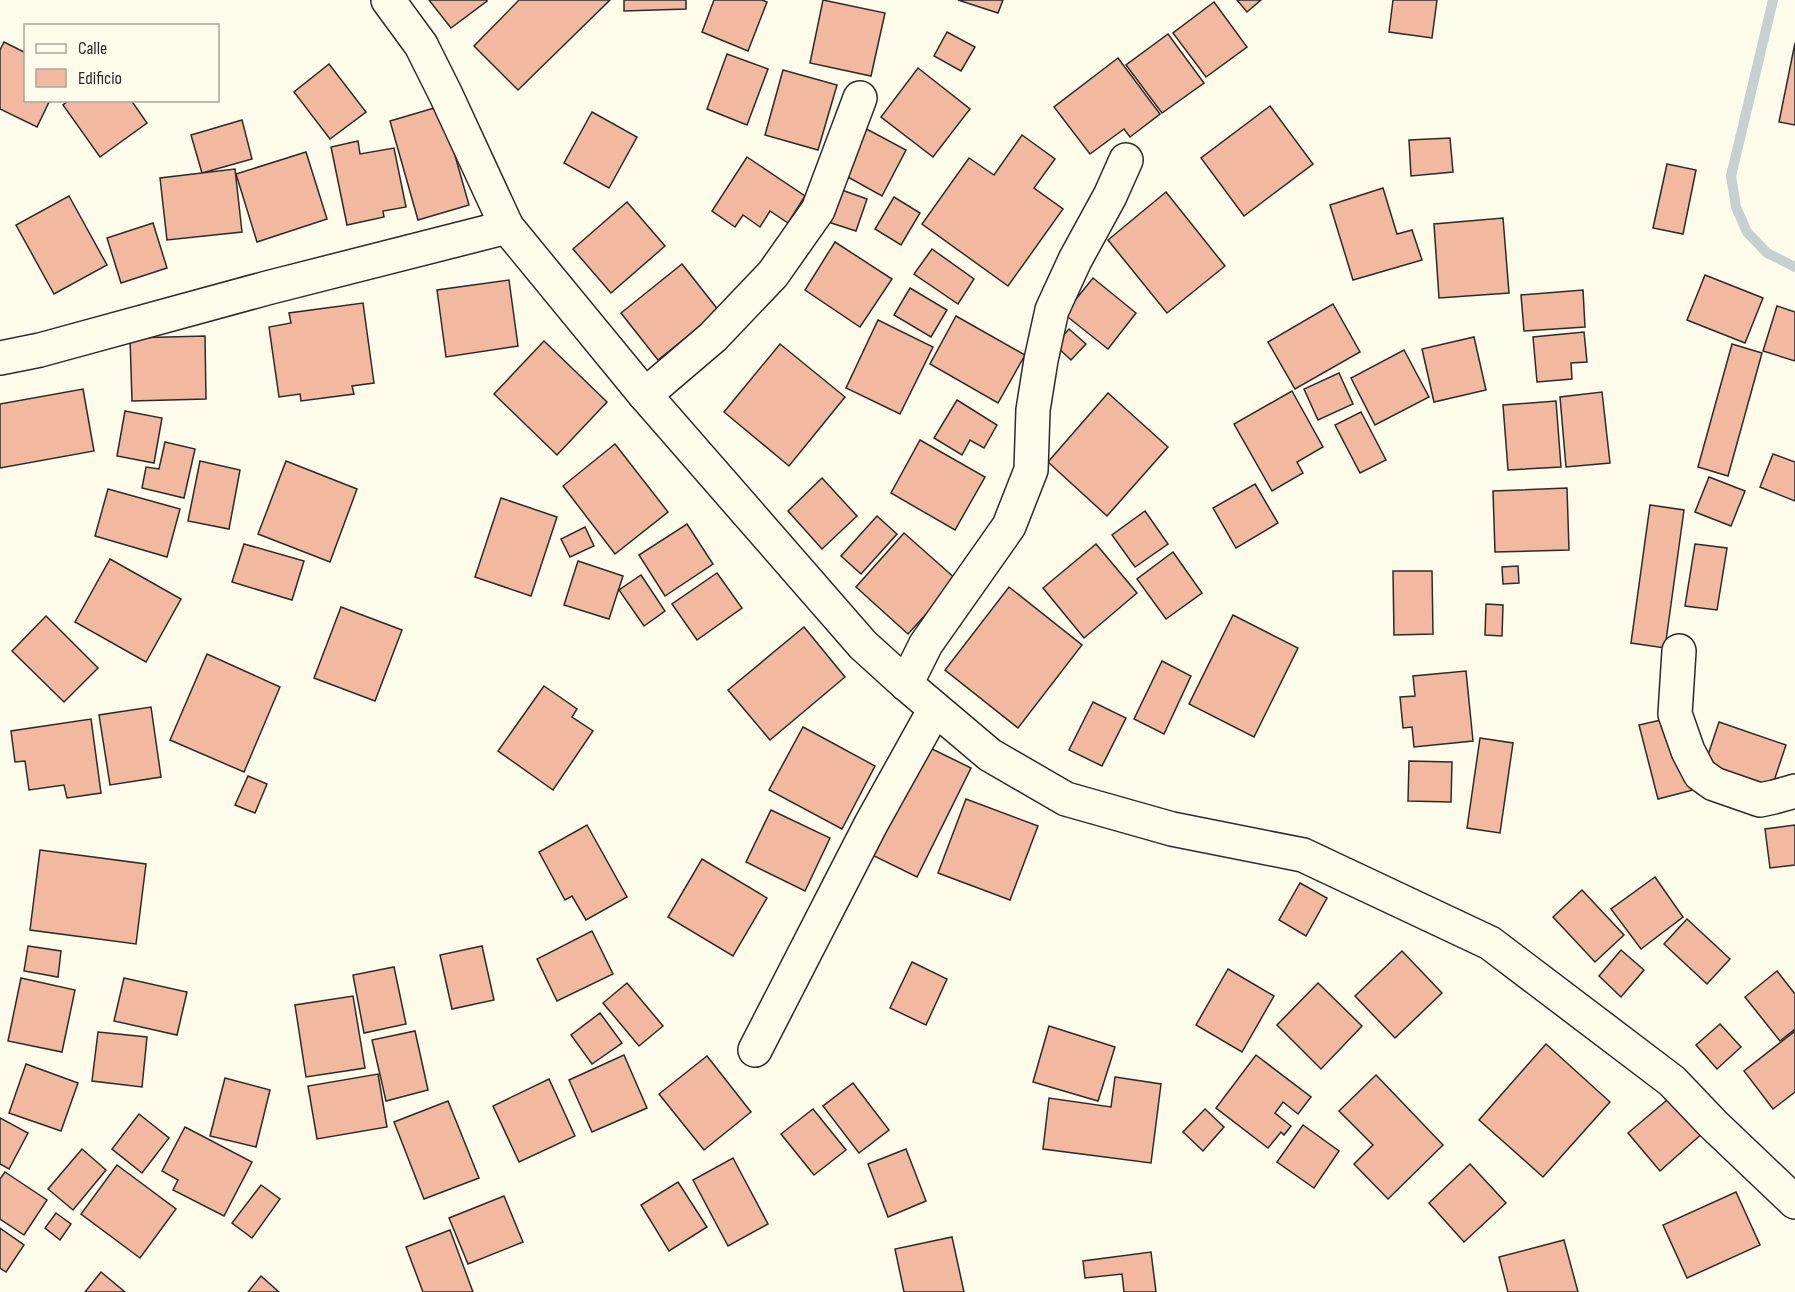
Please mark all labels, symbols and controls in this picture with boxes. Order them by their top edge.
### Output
legend [24,24,219,102]
text: Calle [78,38,107,59]
text: Edificio [78,68,122,89]

